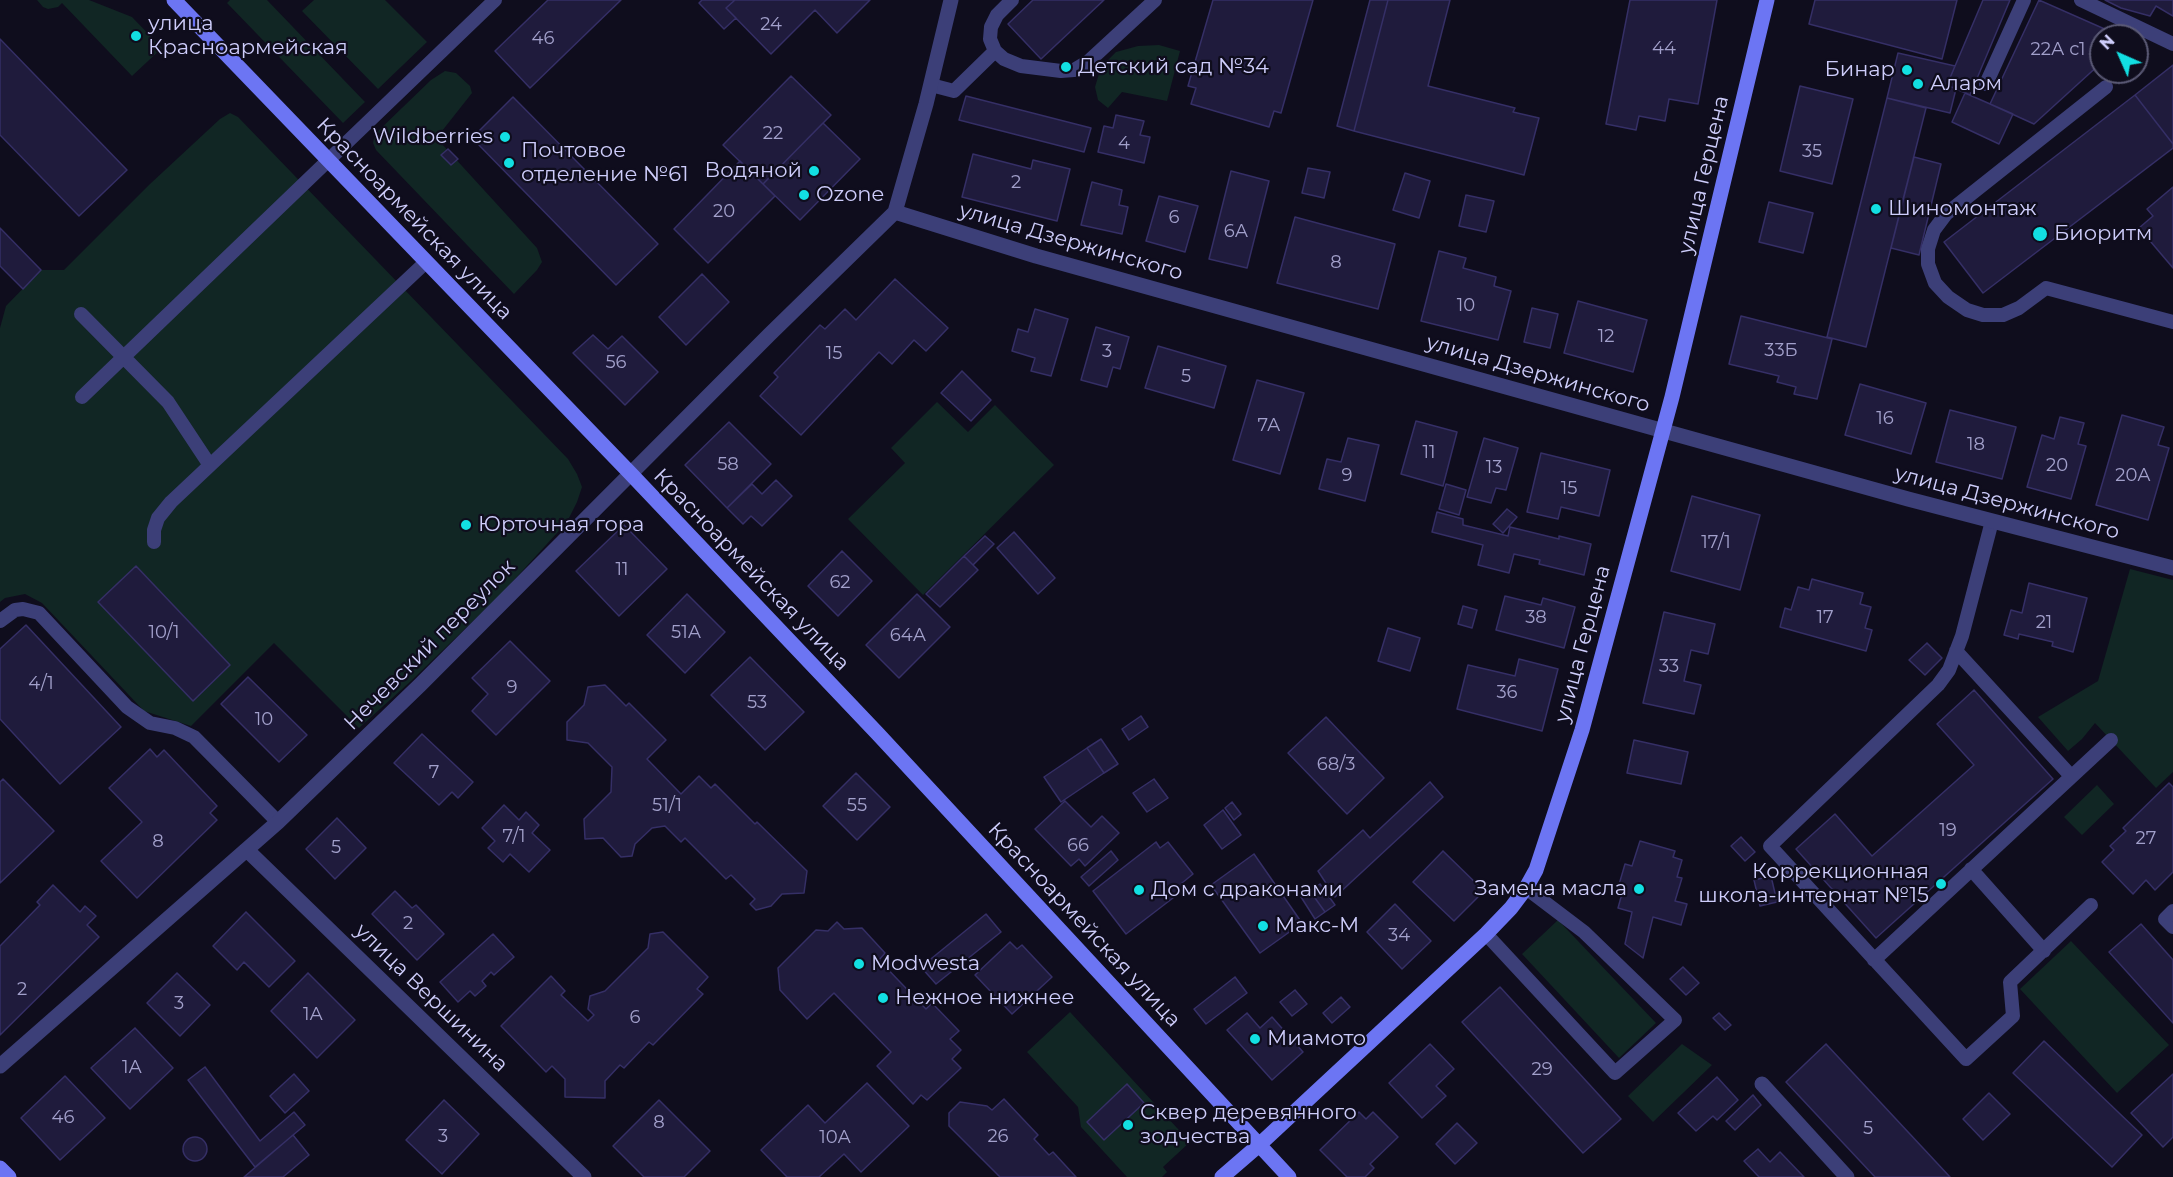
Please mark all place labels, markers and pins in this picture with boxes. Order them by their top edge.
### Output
place label: улица Красноармейская [148,11,348,61]
marker: улица Красноармейская [129,29,143,43]
place label: Детский сад №34 [1078,54,1269,80]
place label: Бинар [1824,57,1895,83]
marker: Детский сад №34 [1059,60,1073,74]
marker: Бинар [1900,63,1914,77]
place label: Аларм [1930,71,2002,97]
marker: Аларм [1911,77,1925,91]
place label: Wildberries [372,124,493,150]
marker: Wildberries [498,130,512,144]
place label: Почтовое отделение №61 [521,138,689,188]
marker: Почтовое отделение №61 [502,156,516,170]
place label: Водяной [705,158,802,184]
marker: Водяной [807,164,821,178]
place label: Ozone [816,182,884,208]
marker: Ozone [797,188,811,202]
place label: Шиномонтаж [1888,196,2037,222]
marker: Шиномонтаж [1869,202,1883,216]
place label: Биоритм [2054,221,2152,247]
marker: Биоритм [2031,225,2049,243]
place label: Юрточная гора [478,512,644,538]
marker: Юрточная гора [459,518,473,532]
place label: Коррекционная школа-интернат №15 [1698,859,1929,909]
place label: Замена масла [1474,876,1627,902]
place label: Дом с драконами [1151,877,1343,903]
marker: Коррекционная школа-интернат №15 [1934,877,1948,891]
marker: Замена масла [1632,882,1646,896]
marker: Дом с драконами [1132,883,1146,897]
place label: Макс-М [1275,913,1359,939]
marker: Макс-М [1256,919,1270,933]
place label: Modwesta [871,951,980,977]
marker: Modwesta [852,957,866,971]
place label: Нежное нижнее [895,985,1074,1011]
marker: Нежное нижнее [876,991,890,1005]
place label: Миамото [1267,1026,1366,1052]
marker: Миамото [1248,1032,1262,1046]
place label: Сквер деревянного зодчества [1140,1100,1357,1150]
marker: Сквер деревянного зодчества [1121,1118,1135,1132]

